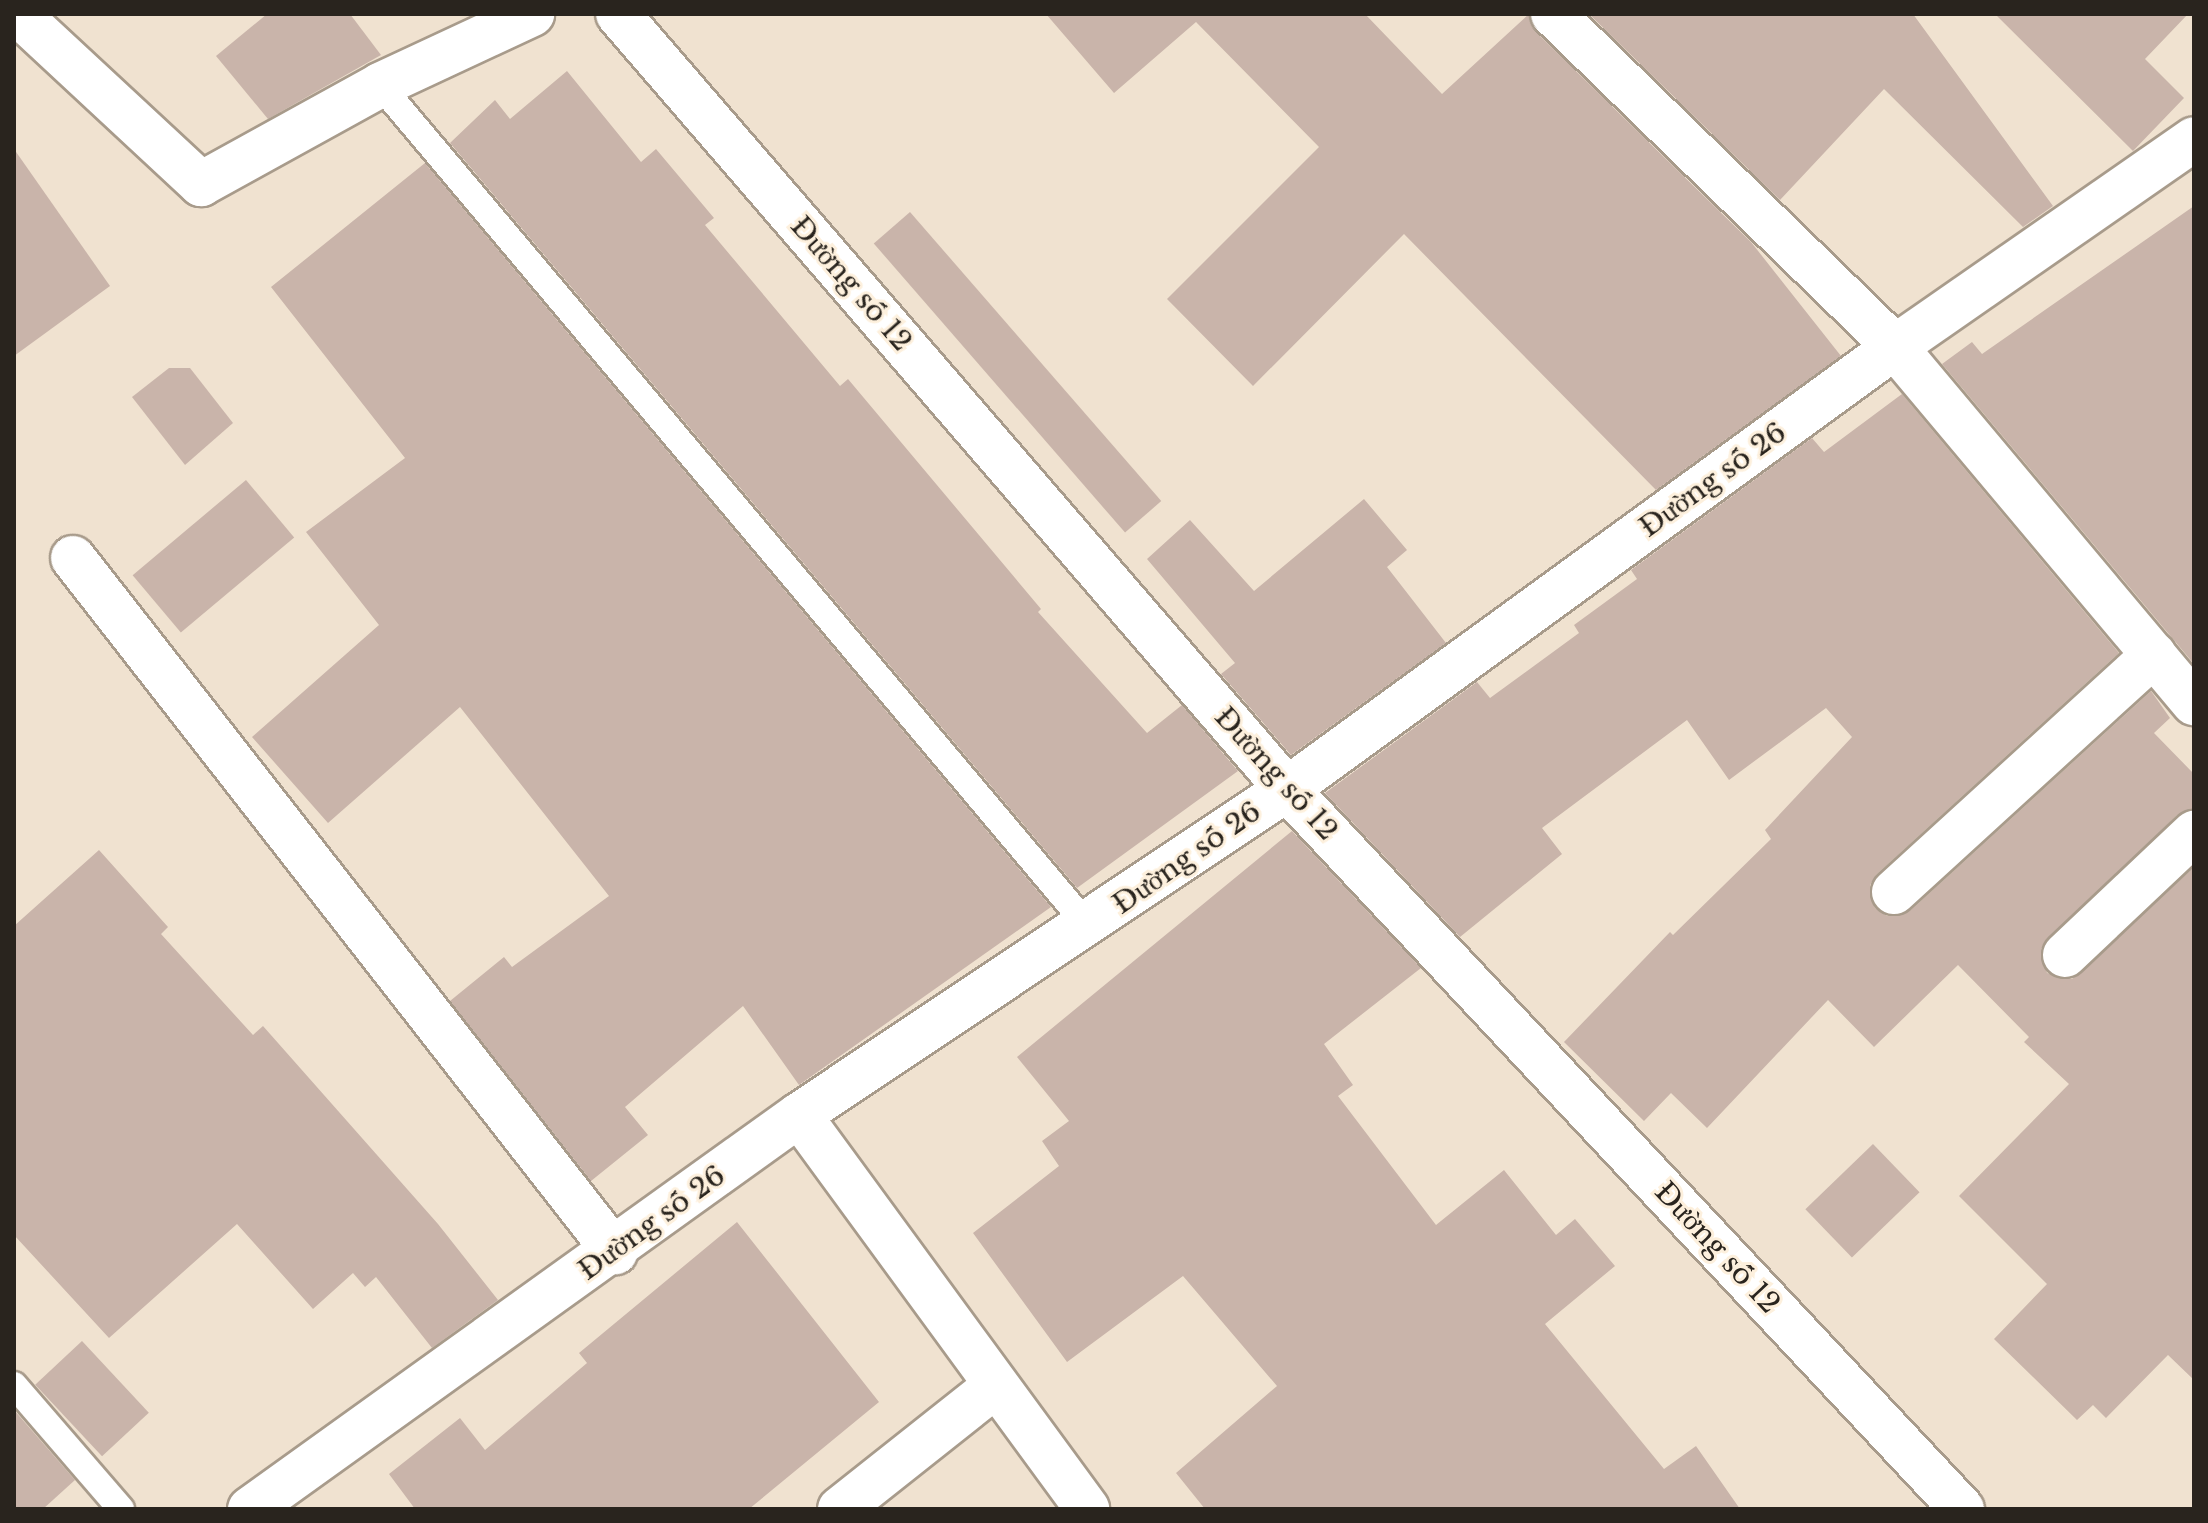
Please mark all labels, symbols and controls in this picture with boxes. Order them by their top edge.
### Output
street label: Đường số 12 [783,210,919,358]
street label: Đường số 26 [1633,416,1793,544]
street label: Đường số 12 [1207,700,1345,848]
street label: Đường số 26 [1106,795,1268,921]
street label: Đường số 26 [572,1159,732,1287]
street label: Đường số 12 [1648,1175,1786,1321]

